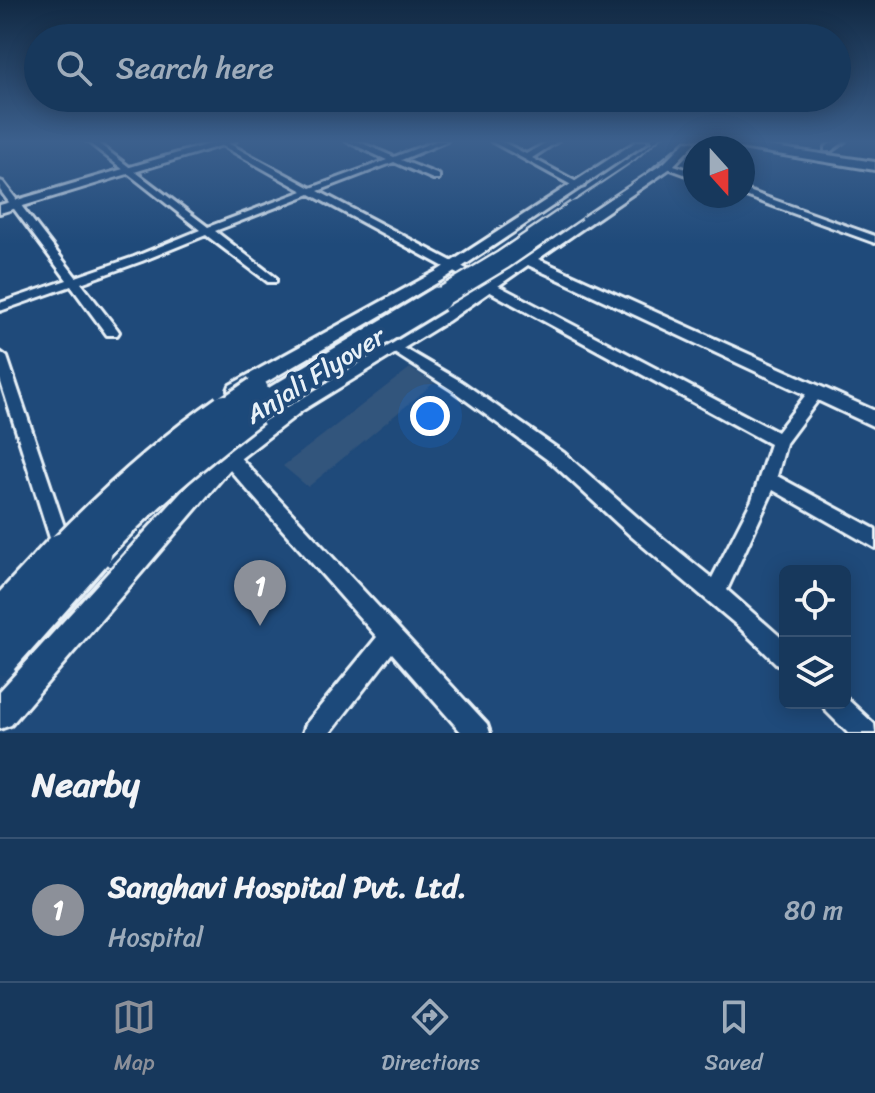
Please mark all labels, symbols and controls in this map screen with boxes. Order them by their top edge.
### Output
search box [24,24,851,112]
text: Search here [116,41,274,95]
icon: search [52,46,96,90]
north arrow [683,136,755,208]
street label: Anjali Flyover [235,313,395,437]
your location [410,396,450,436]
pin: 1 [234,560,286,626]
map controls [779,565,851,709]
button: locate [779,565,851,637]
button: layers [779,637,851,709]
text: Nearby [32,755,140,815]
text: Sanghavi Hospital Pvt. Ltd. [108,860,467,914]
text: 1 [52,887,64,933]
text: 80 m [784,887,843,933]
text: Hospital [108,914,203,960]
tab: Map [112,995,156,1082]
tab: Directions [381,995,480,1082]
tab: Saved [705,995,763,1082]

